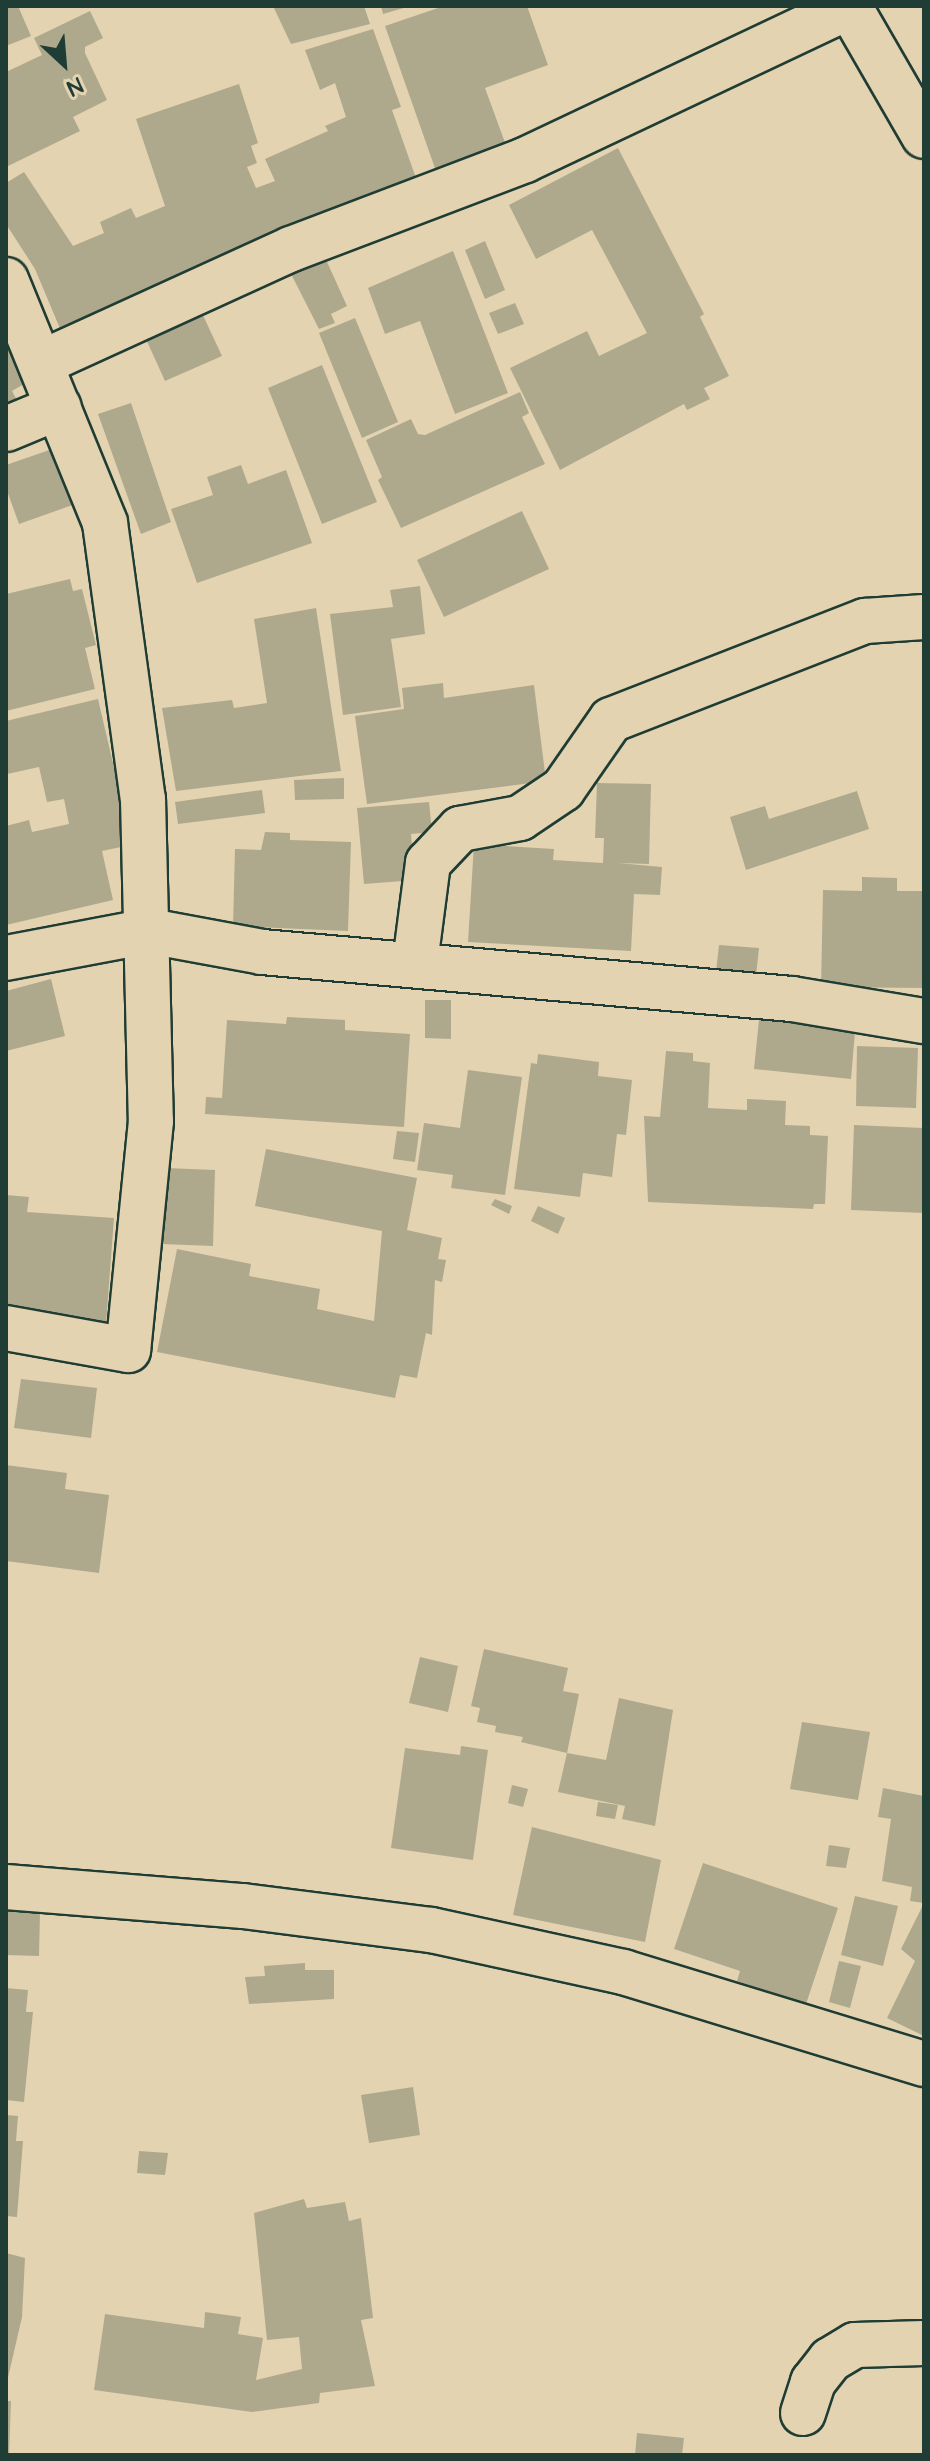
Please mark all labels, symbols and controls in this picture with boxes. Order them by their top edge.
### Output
north arrow [24,24,104,104]
text: N [62,69,88,103]

